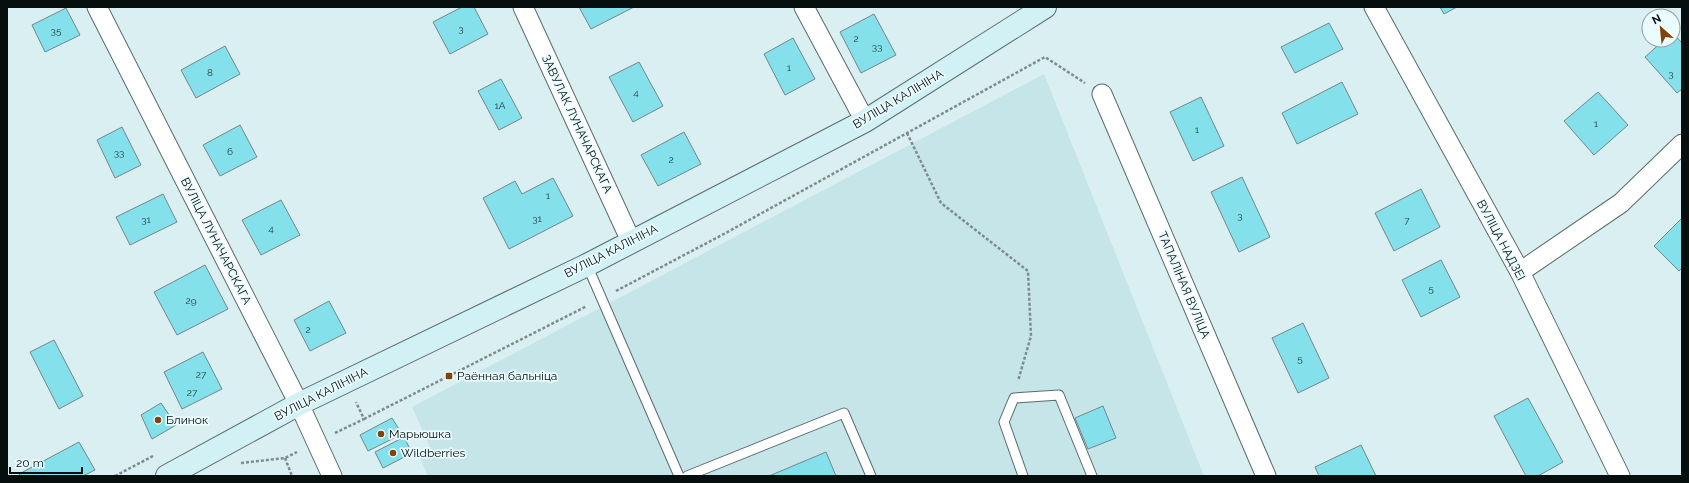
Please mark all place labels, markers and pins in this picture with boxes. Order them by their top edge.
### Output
place label: Раённая бальніца [457,369,557,383]
marker: Раённая бальніца [444,371,454,381]
place label: Блинок [166,413,208,427]
marker: Блинок [153,415,163,425]
place label: Марьюшка [389,427,451,441]
marker: Марьюшка [376,429,386,439]
place label: Wildberries [401,446,465,460]
marker: Wildberries [388,448,398,458]

